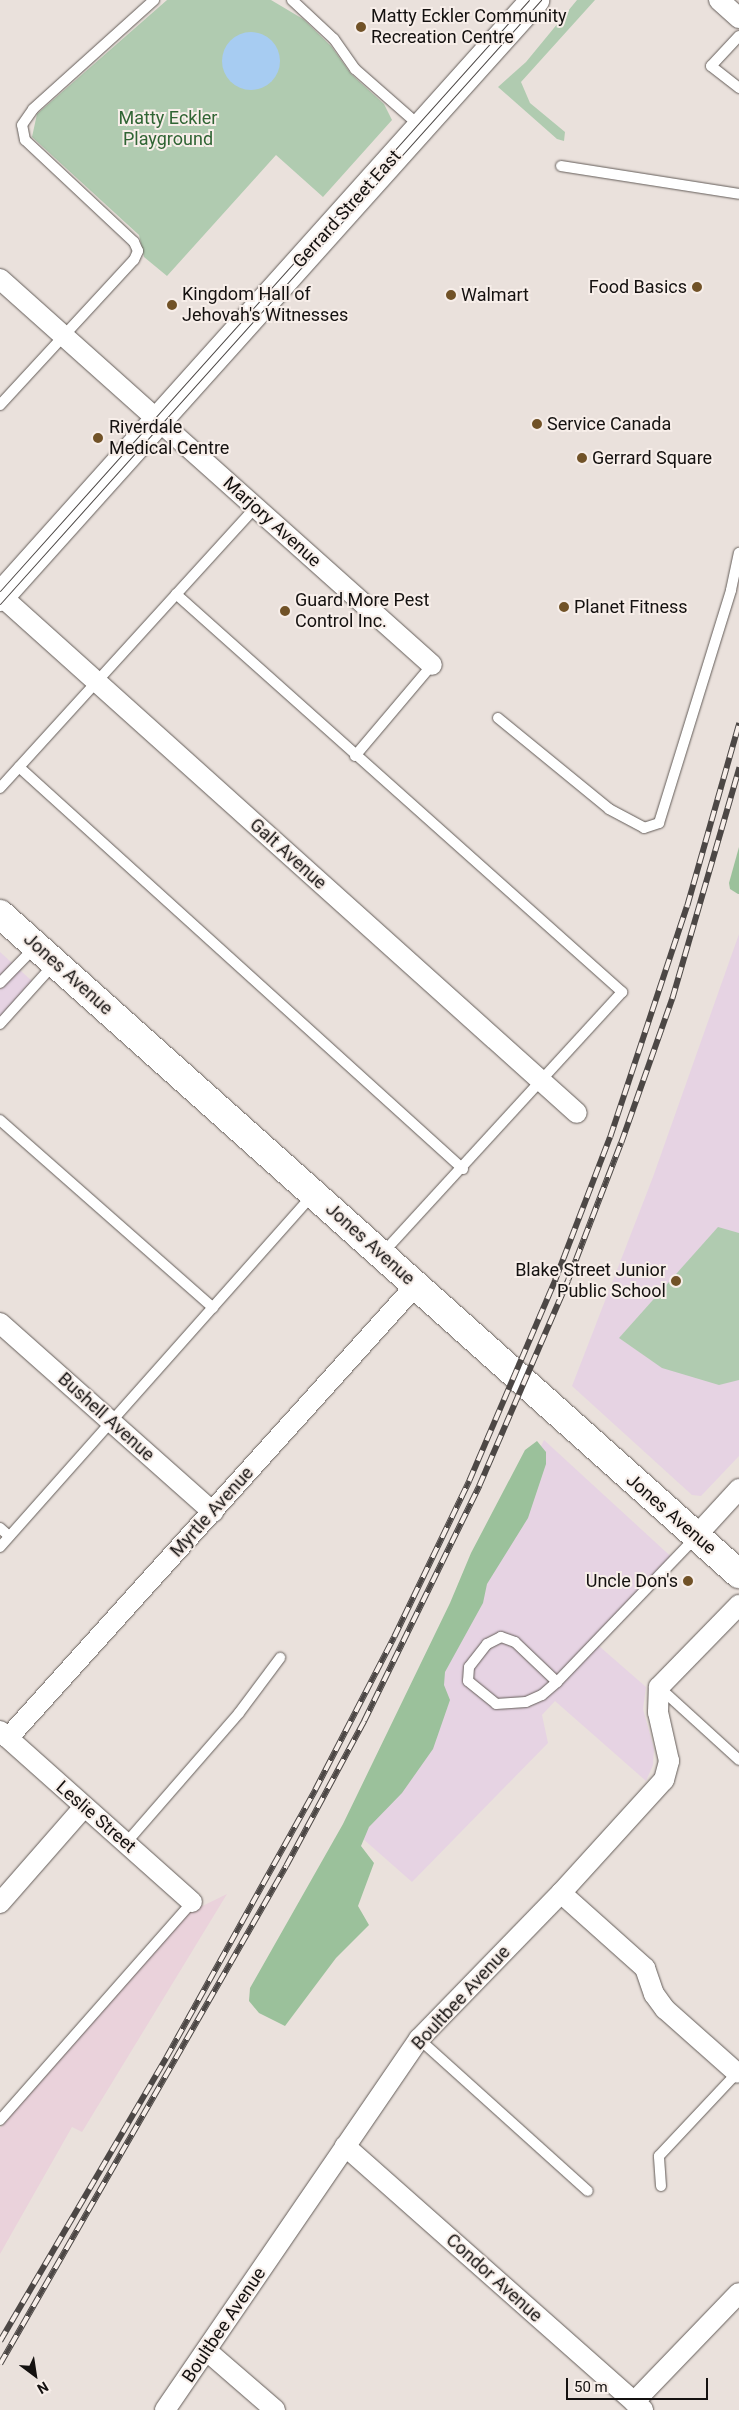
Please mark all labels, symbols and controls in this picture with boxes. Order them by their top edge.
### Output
place label: Matty Eckler Community Recreation Centre [371,6,567,48]
marker: Matty Eckler Community Recreation Centre [355,21,367,33]
park label: Matty Eckler Playground [119,108,217,150]
street label: Gerrard Street East [288,146,406,272]
place label: Food Basics [589,276,687,298]
marker: Food Basics [691,281,703,293]
place label: Kingdom Hall of Jehovah's Witnesses [182,284,348,326]
place label: Walmart [461,284,529,306]
marker: Walmart [445,289,457,301]
marker: Kingdom Hall of Jehovah's Witnesses [166,299,178,311]
place label: Service Canada [547,413,671,435]
place label: Riverdale Medical Centre [109,417,229,459]
marker: Service Canada [531,418,543,430]
marker: Riverdale Medical Centre [91,431,105,445]
place label: Gerrard Square [592,447,712,469]
marker: Gerrard Square [576,452,588,464]
street label: Marjory Avenue [219,472,325,572]
place label: Guard More Pest Control Inc. [295,590,429,632]
place label: Planet Fitness [574,596,688,618]
marker: Planet Fitness [558,601,570,613]
marker: Guard More Pest Control Inc. [279,605,291,617]
street label: Galt Avenue [245,814,331,894]
street label: Jones Avenue [19,928,117,1020]
street label: Jones Avenue [321,1198,419,1290]
place label: Blake Street Junior Public School [515,1260,666,1302]
marker: Blake Street Junior Public School [670,1275,682,1287]
street label: Bushell Avenue [53,1368,159,1466]
street label: Myrtle Avenue [166,1462,258,1562]
street label: Jones Avenue [622,1469,720,1559]
place label: Uncle Don's [586,1570,678,1592]
marker: Uncle Don's [682,1575,694,1587]
street label: Leslie Street [52,1776,140,1858]
street label: Boultbee Avenue [407,1942,515,2054]
street label: Condor Avenue [442,2229,546,2327]
street label: Boultbee Avenue [178,2263,270,2387]
north arrow [10,2350,60,2400]
scale bar [569,2368,712,2400]
text: N [34,2378,51,2397]
text: 50 m [574,2378,608,2396]

